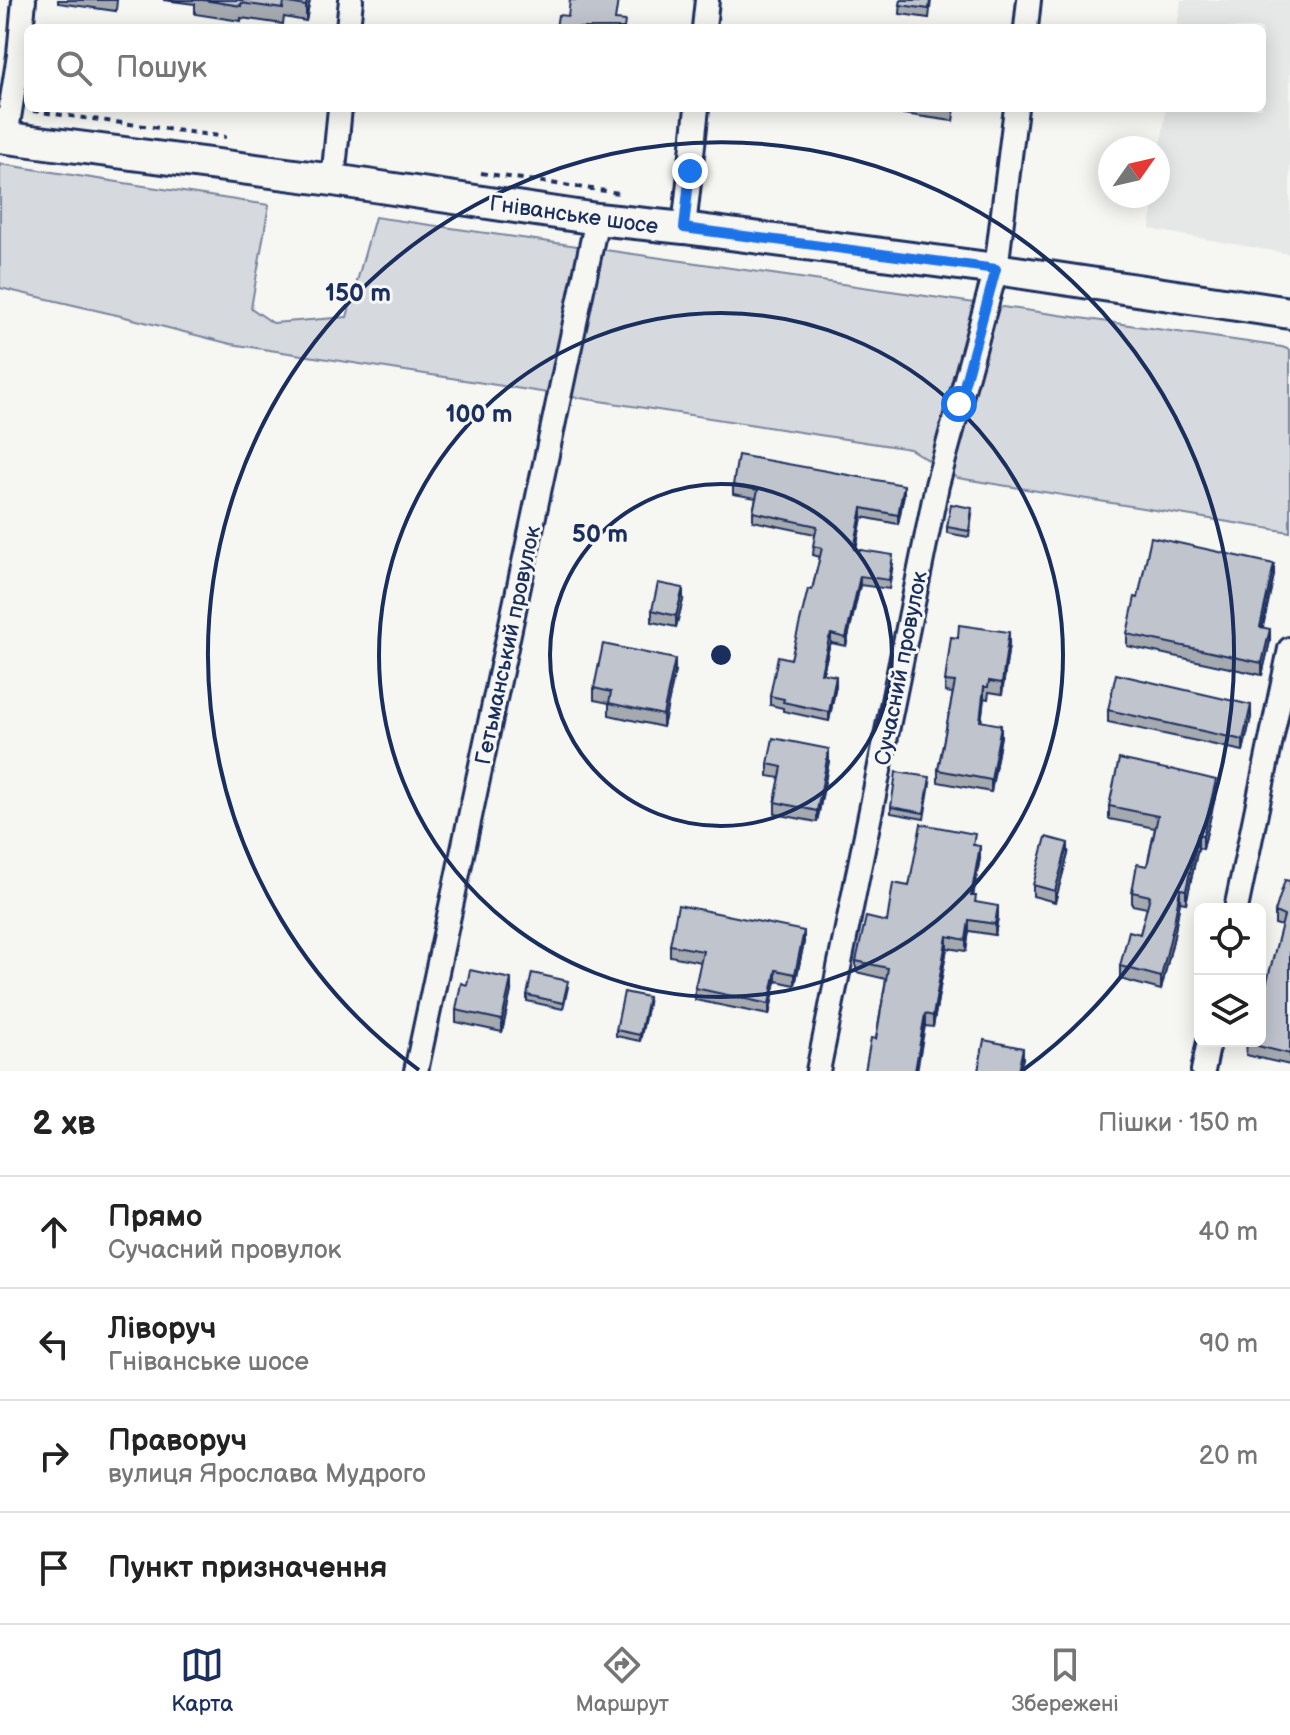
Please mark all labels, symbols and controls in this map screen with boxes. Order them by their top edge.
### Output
search box [24,24,1266,112]
icon: search [52,46,96,90]
text: Пошук [116,50,207,86]
north arrow [1098,136,1170,208]
route end [672,153,708,189]
street label: Гніванське шосе [488,190,660,241]
text: 150 m [325,279,391,308]
route start [941,386,977,422]
text: 100 m [446,400,512,429]
text: 50 m [572,520,628,549]
street label: Гетьманський провулок [470,523,547,767]
street label: Сучасний провулок [869,569,934,768]
centre of rings [707,641,735,669]
map controls [1194,903,1266,1047]
button: locate [1194,903,1266,975]
button: layers [1194,975,1266,1047]
text: 2 хв [32,1103,96,1144]
text: Пішки · 150 m [1098,1108,1258,1139]
text: Прямо [108,1199,202,1235]
icon: ahead [32,1210,76,1254]
text: 40 m [1198,1217,1258,1248]
text: Сучасний провулок [108,1235,341,1266]
text: Ліворуч [108,1311,216,1347]
icon: left [32,1322,76,1366]
text: 90 m [1199,1329,1258,1360]
text: Гніванське шосе [108,1347,309,1378]
text: Праворуч [108,1423,247,1459]
icon: right [32,1434,76,1478]
text: 20 m [1199,1441,1258,1472]
text: вулиця Ярослава Мудрого [108,1459,426,1490]
icon: arrive [32,1546,76,1590]
text: Пункт призначення [108,1550,387,1586]
tab: Карта [171,1643,233,1718]
tab: Маршрут [576,1643,669,1718]
tab: Збережені [1011,1643,1119,1718]

